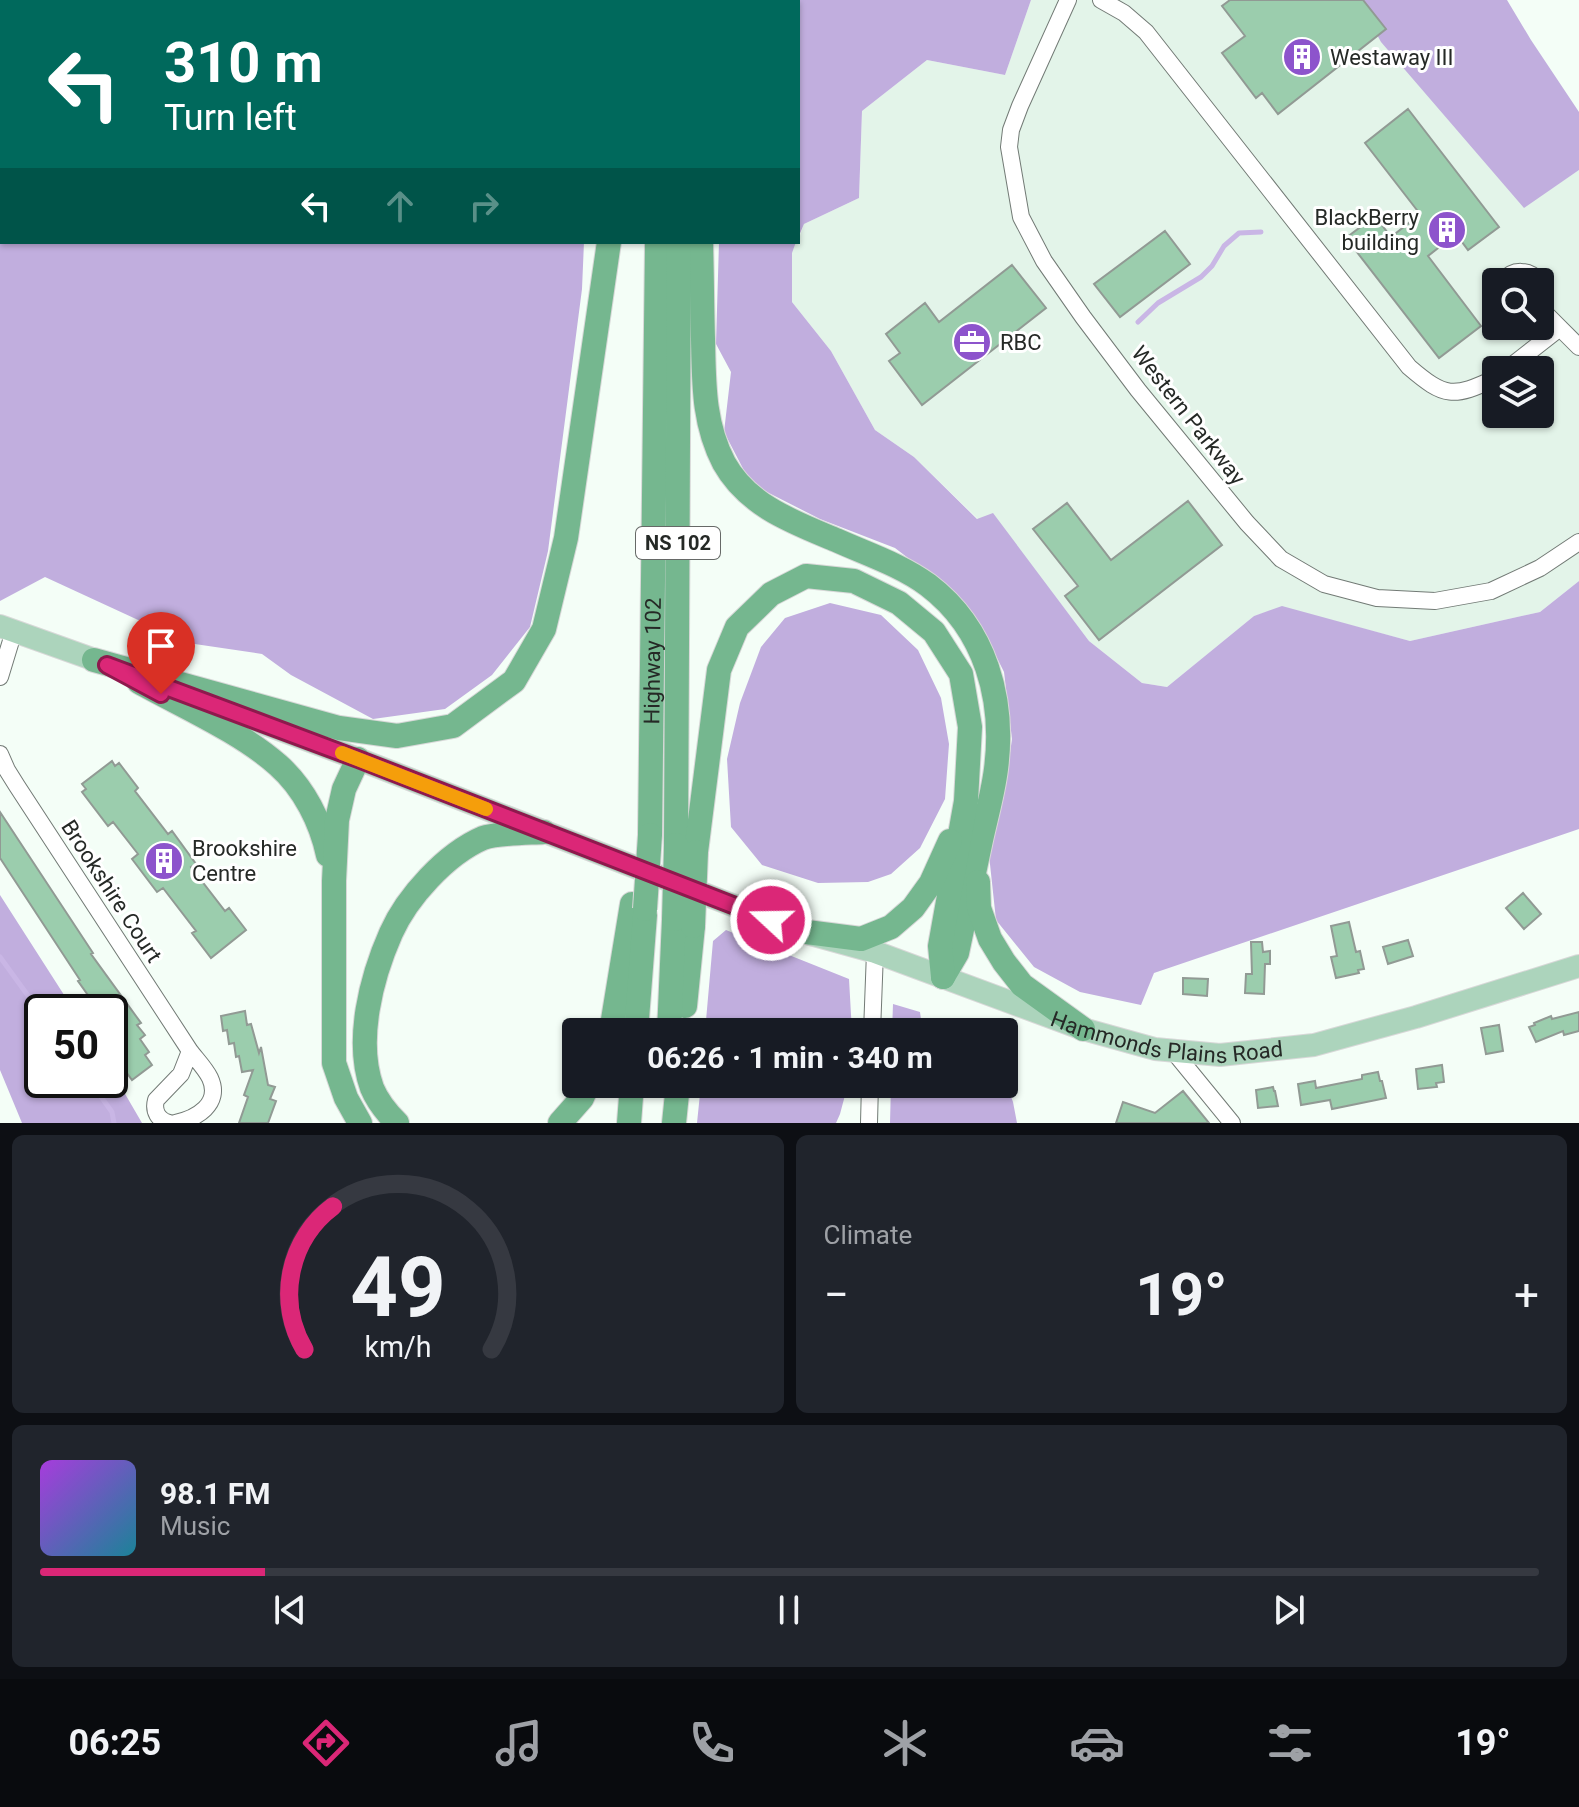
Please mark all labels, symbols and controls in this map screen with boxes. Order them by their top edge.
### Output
text: 310 m [164,30,323,96]
icon: left [32,32,136,136]
building icon: Westaway III [1281,36,1323,78]
place label: Westaway III [1330,45,1454,70]
text: Turn left [164,97,297,139]
icon: left [294,184,338,228]
icon: ahead [378,184,422,228]
icon: right [462,184,506,228]
place label: BlackBerry building [1314,205,1420,255]
building icon: BlackBerry building [1426,209,1468,251]
map controls [1482,268,1554,428]
button: search [1482,268,1554,340]
office icon: RBC [951,321,993,363]
place label: RBC [1000,330,1042,355]
street label: Western Parkway [1127,341,1251,490]
button: layers [1482,356,1554,428]
road number: NS 102 [636,527,720,559]
street label: Highway 102 [639,597,666,725]
pin [127,612,195,694]
icon: arrive [139,624,183,668]
street label: Brookshire Court [56,815,167,967]
place label: Brookshire Centre [192,836,297,886]
building icon: Brookshire Centre [143,840,185,882]
position arrow [729,878,813,962]
speed limit sign: 50 [24,994,128,1098]
street label: Hammonds Plains Road [1047,1006,1284,1068]
text: 06:26 · 1 min · 340 m [647,1040,933,1075]
text: Climate [824,1220,912,1250]
text: 49 [350,1239,445,1336]
text: 19° [1135,1259,1227,1330]
text: − [824,1269,849,1321]
text: + [1514,1269,1539,1321]
text: km/h [364,1330,431,1364]
text: 98.1 FM [160,1476,271,1511]
text: Music [160,1511,230,1541]
icon: previous [268,1588,312,1632]
icon: pause [767,1588,811,1632]
icon: next [1267,1588,1311,1632]
icon: directions [298,1715,354,1771]
icon: music [491,1715,547,1771]
icon: phone [684,1715,740,1771]
icon: climate [877,1715,933,1771]
icon: car [1069,1715,1125,1771]
icon: filters [1262,1715,1318,1771]
text: 06:25 [68,1722,161,1764]
text: 19° [1455,1722,1511,1764]

